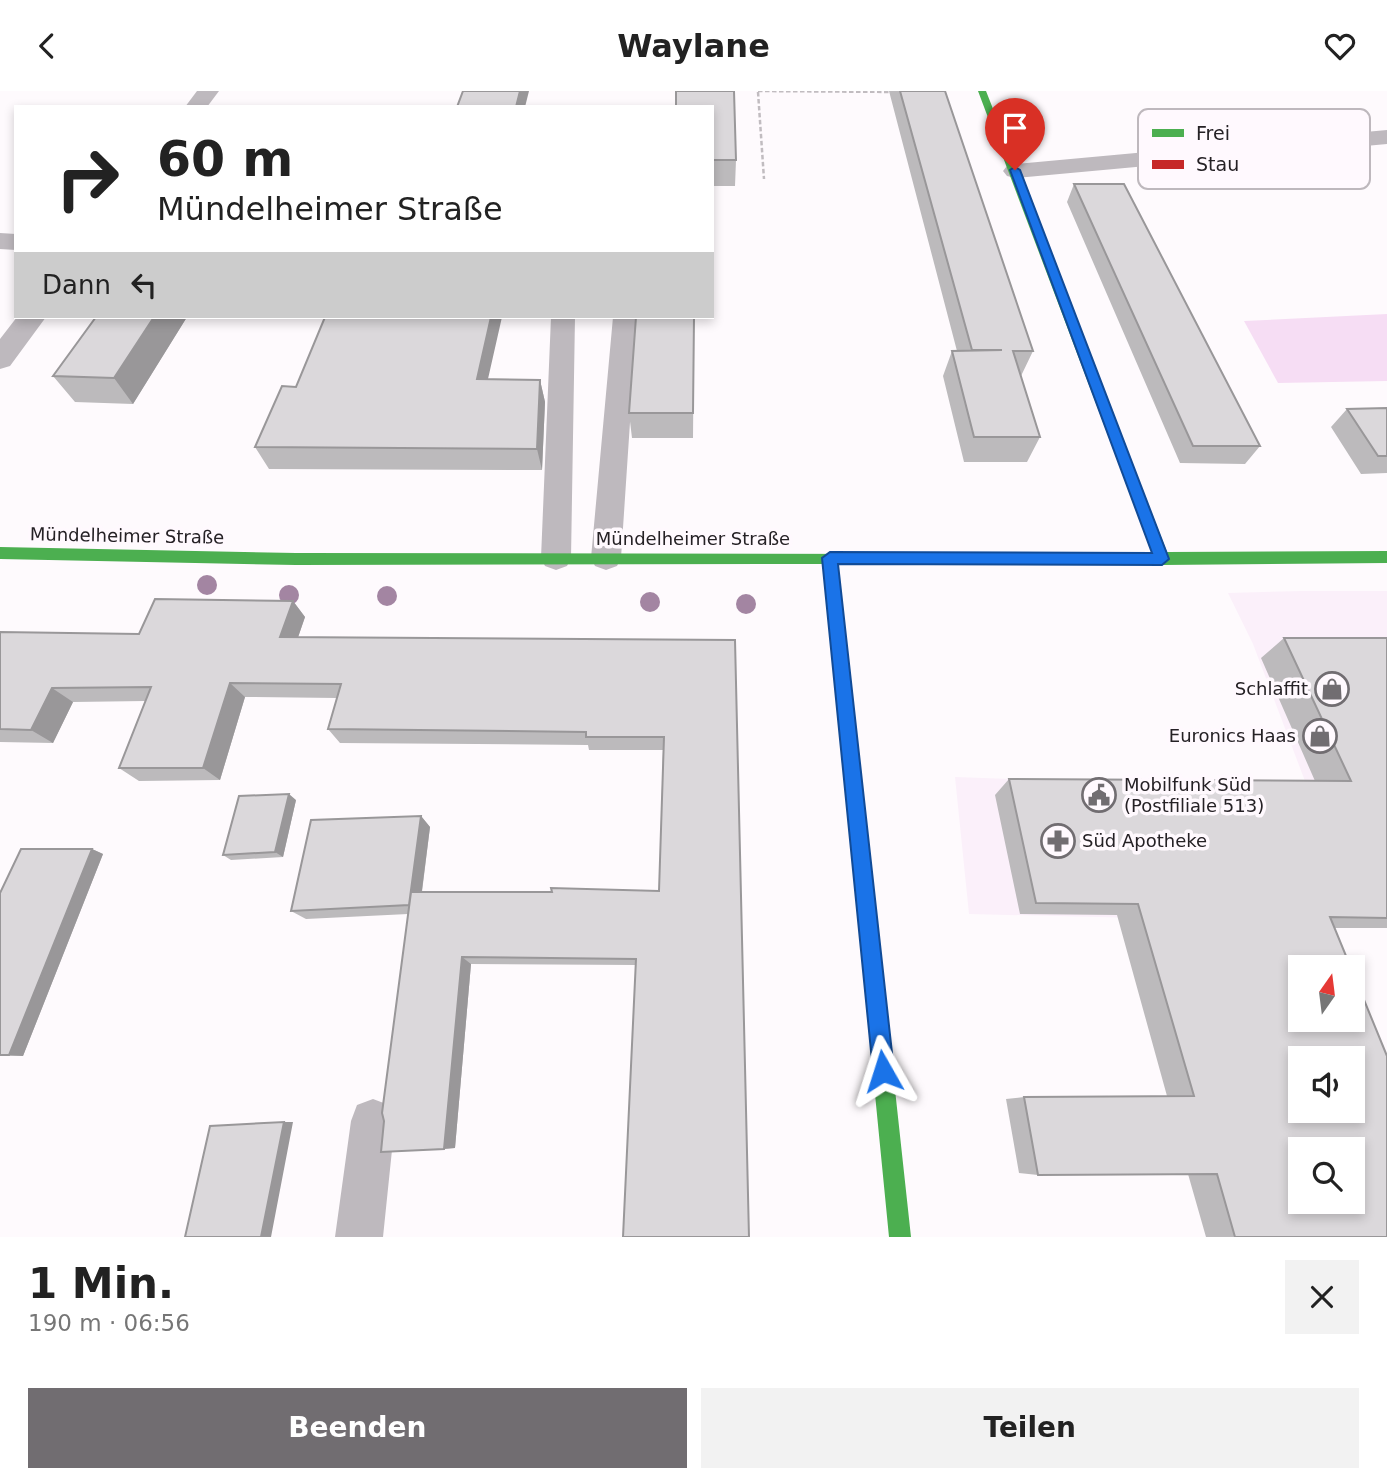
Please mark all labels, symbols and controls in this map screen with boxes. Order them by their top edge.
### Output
icon: back [28,27,66,65]
text: Waylane [617,27,770,65]
icon: heart [1321,27,1359,65]
pin [985,98,1045,170]
icon: arrive [996,109,1034,147]
legend [1138,109,1370,189]
text: Frei [1196,122,1230,144]
text: 60 m [157,131,293,188]
icon: right [42,133,133,224]
text: Stau [1196,153,1239,175]
text: Mündelheimer Straße [157,190,503,228]
icon: left [125,266,163,304]
text: Dann [42,270,111,300]
street label: Mündelheimer Straße [30,523,224,548]
street label: Mündelheimer Straße [596,528,790,549]
shop icon: Schlaffit [1313,670,1351,708]
place label: Schlaffit [1235,678,1308,699]
shop icon: Euronics Haas [1301,717,1339,755]
place label: Euronics Haas [1169,725,1296,746]
place label: Mobilfunk Süd (Postfiliale 513) [1124,774,1264,816]
public building icon: Mobilfunk Süd (Postfiliale 513) [1080,776,1118,814]
pharmacy icon: Süd Apotheke [1039,822,1077,860]
place label: Süd Apotheke [1082,830,1207,851]
north arrow [1288,955,1365,1033]
map controls [1288,955,1365,1214]
position arrow [846,1034,920,1108]
button: sound [1288,1046,1365,1123]
button: search [1288,1137,1365,1214]
text: 1 Min. [28,1259,174,1308]
button: close [1285,1260,1359,1334]
text: 190 m · 06:56 [28,1310,190,1336]
button: Beenden [28,1388,687,1468]
button: Teilen [701,1388,1359,1468]

